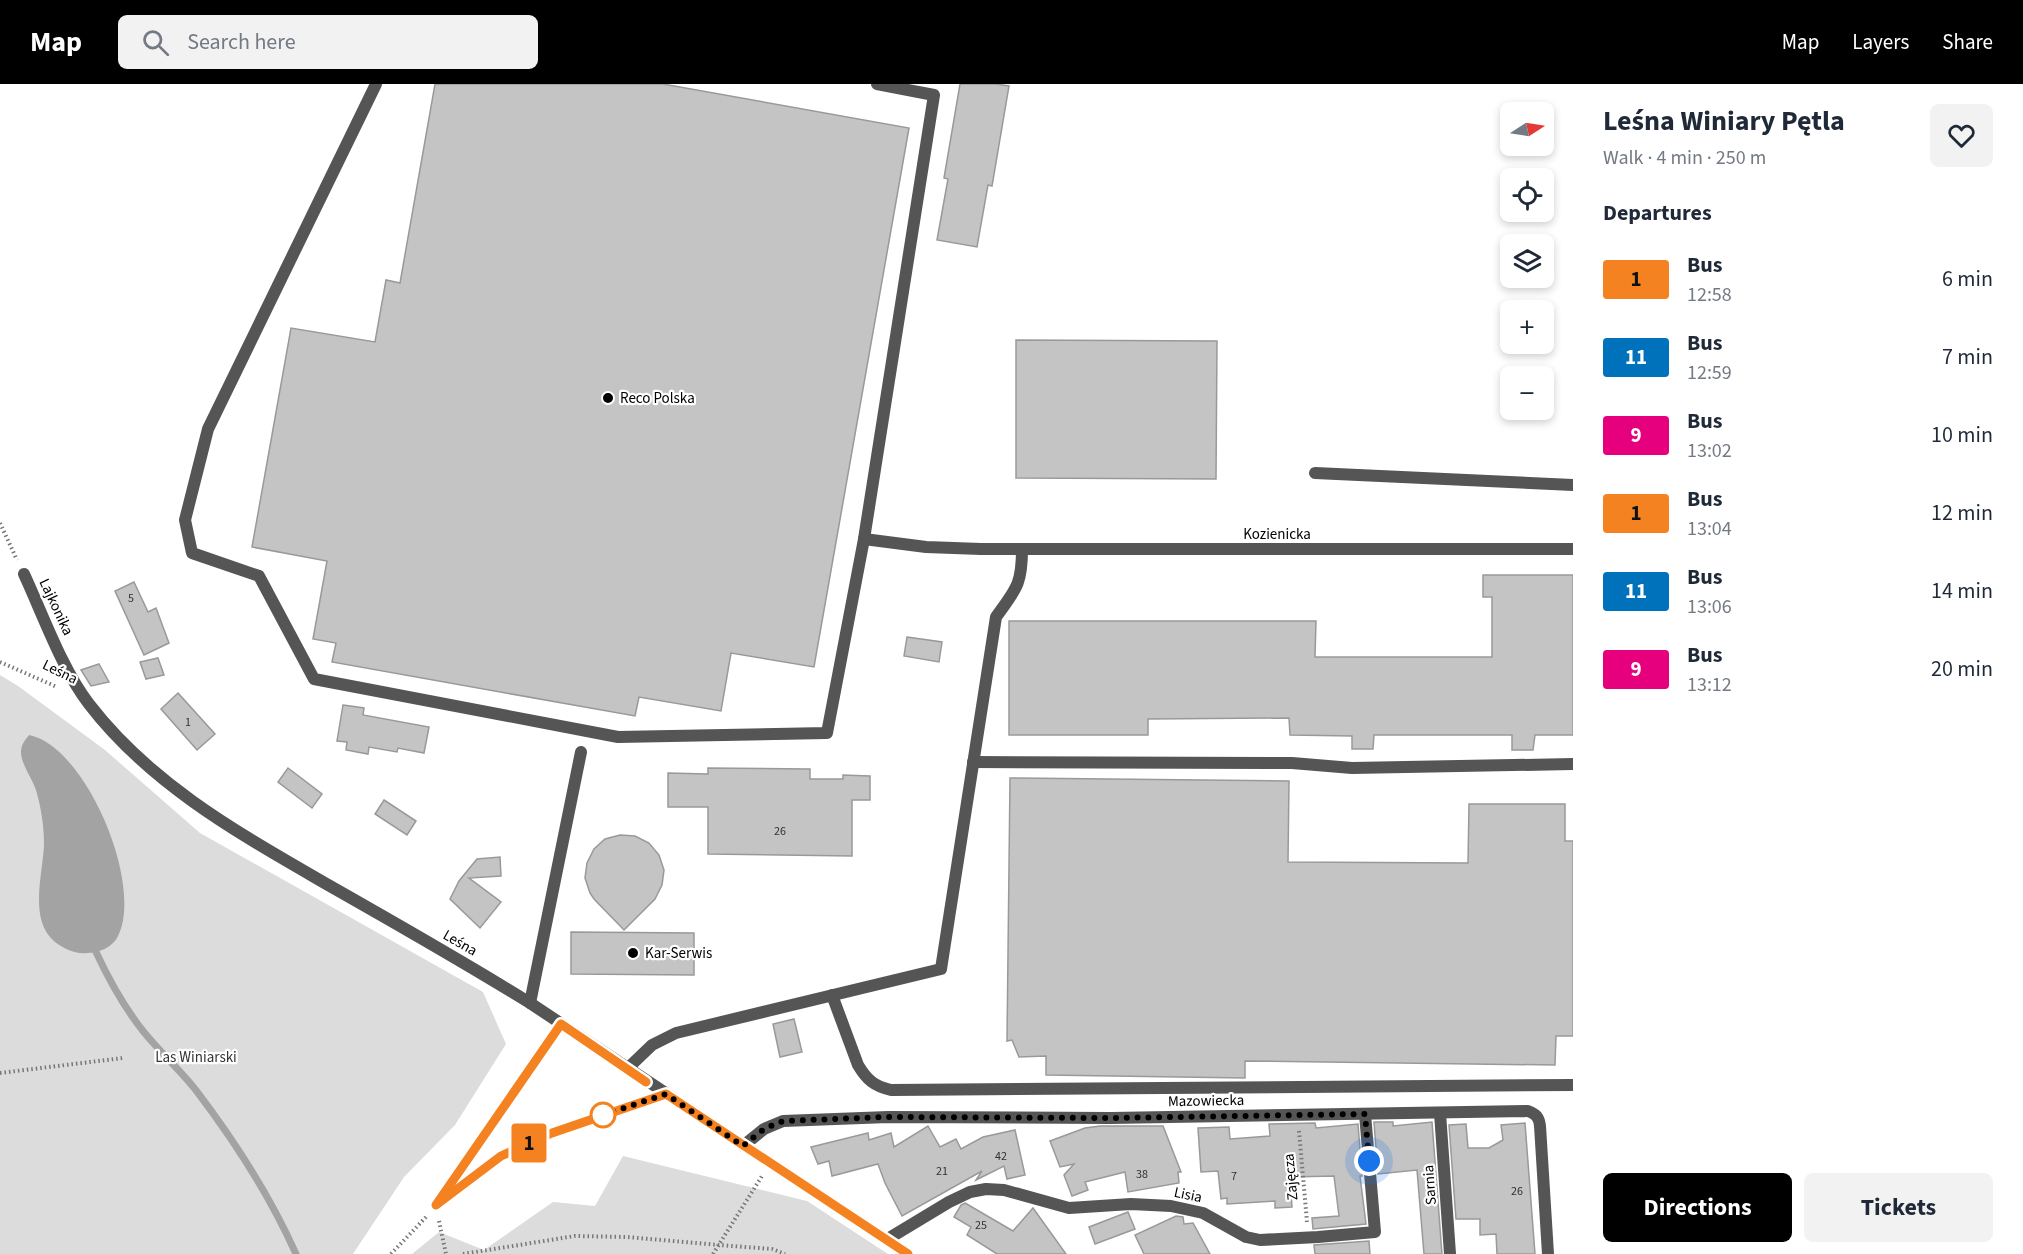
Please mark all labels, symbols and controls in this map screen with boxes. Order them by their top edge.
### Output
search box [118,15,538,69]
text: Map [30,22,82,62]
icon: search [139,26,172,59]
text: Search here [187,26,296,58]
text: Map [1782,27,1819,57]
text: Layers [1852,27,1909,57]
text: Share [1942,27,1993,57]
text: Leśna Winiary Pętla [1603,101,1845,141]
north arrow [1500,102,1554,156]
map controls [1500,102,1554,420]
button: heart [1930,104,1993,167]
text: Walk · 4 min · 250 m [1603,144,1766,172]
button: locate [1500,168,1554,222]
text: Departures [1603,197,1712,229]
button: layers [1500,234,1554,288]
text: Bus [1687,249,1723,281]
text: 6 min [1942,263,1993,295]
text: 1 [1630,264,1642,294]
text: 12:58 [1687,281,1732,309]
button: + [1500,300,1554,354]
text: Bus [1687,327,1723,359]
text: 7 min [1942,341,1993,373]
text: 11 [1625,342,1647,372]
text: 12:59 [1687,359,1732,387]
button: − [1500,366,1554,420]
place label: Reco Polska [620,388,695,409]
marker: Reco Polska [601,391,615,405]
text: Bus [1687,405,1723,437]
text: 10 min [1931,419,1993,451]
text: 9 [1630,420,1642,450]
text: 13:02 [1687,437,1732,465]
text: Bus [1687,483,1723,515]
text: 12 min [1931,497,1993,529]
text: 1 [1630,498,1642,528]
text: 13:04 [1687,515,1732,543]
street label: Kozienicka [1243,524,1311,545]
text: Bus [1687,561,1723,593]
street label: Lajkonika [34,575,78,639]
text: 14 min [1931,575,1993,607]
text: 11 [1625,576,1647,606]
house number: 5 [128,590,134,607]
text: 13:06 [1687,593,1732,621]
text: Bus [1687,639,1723,671]
text: 20 min [1931,653,1993,685]
text: 9 [1630,654,1642,684]
street label: Leśna [39,655,81,689]
text: 13:12 [1687,671,1732,699]
house number: 1 [185,714,191,731]
house number: 26 [774,823,786,840]
street label: Leśna [439,925,481,961]
place label: Kar-Serwis [645,943,712,964]
marker: Kar-Serwis [626,946,640,960]
park label: Las Winiarski [155,1047,237,1068]
street label: Mazowiecka [1168,1090,1244,1112]
unlabelled marker [590,1102,616,1128]
line badge: 1 [510,1124,548,1162]
text: 1 [523,1128,535,1158]
your location [1354,1146,1384,1176]
house number: 42 [995,1148,1007,1165]
street label: Zajęcza [1278,1153,1304,1201]
house number: 21 [936,1163,948,1180]
street label: Sarnia [1418,1164,1442,1206]
house number: 38 [1136,1166,1148,1183]
house number: 7 [1231,1168,1237,1185]
button: Directions [1603,1173,1792,1242]
button: Tickets [1804,1173,1993,1242]
street label: Lisia [1172,1182,1204,1208]
house number: 26 [1511,1183,1523,1200]
house number: 25 [975,1217,987,1234]

